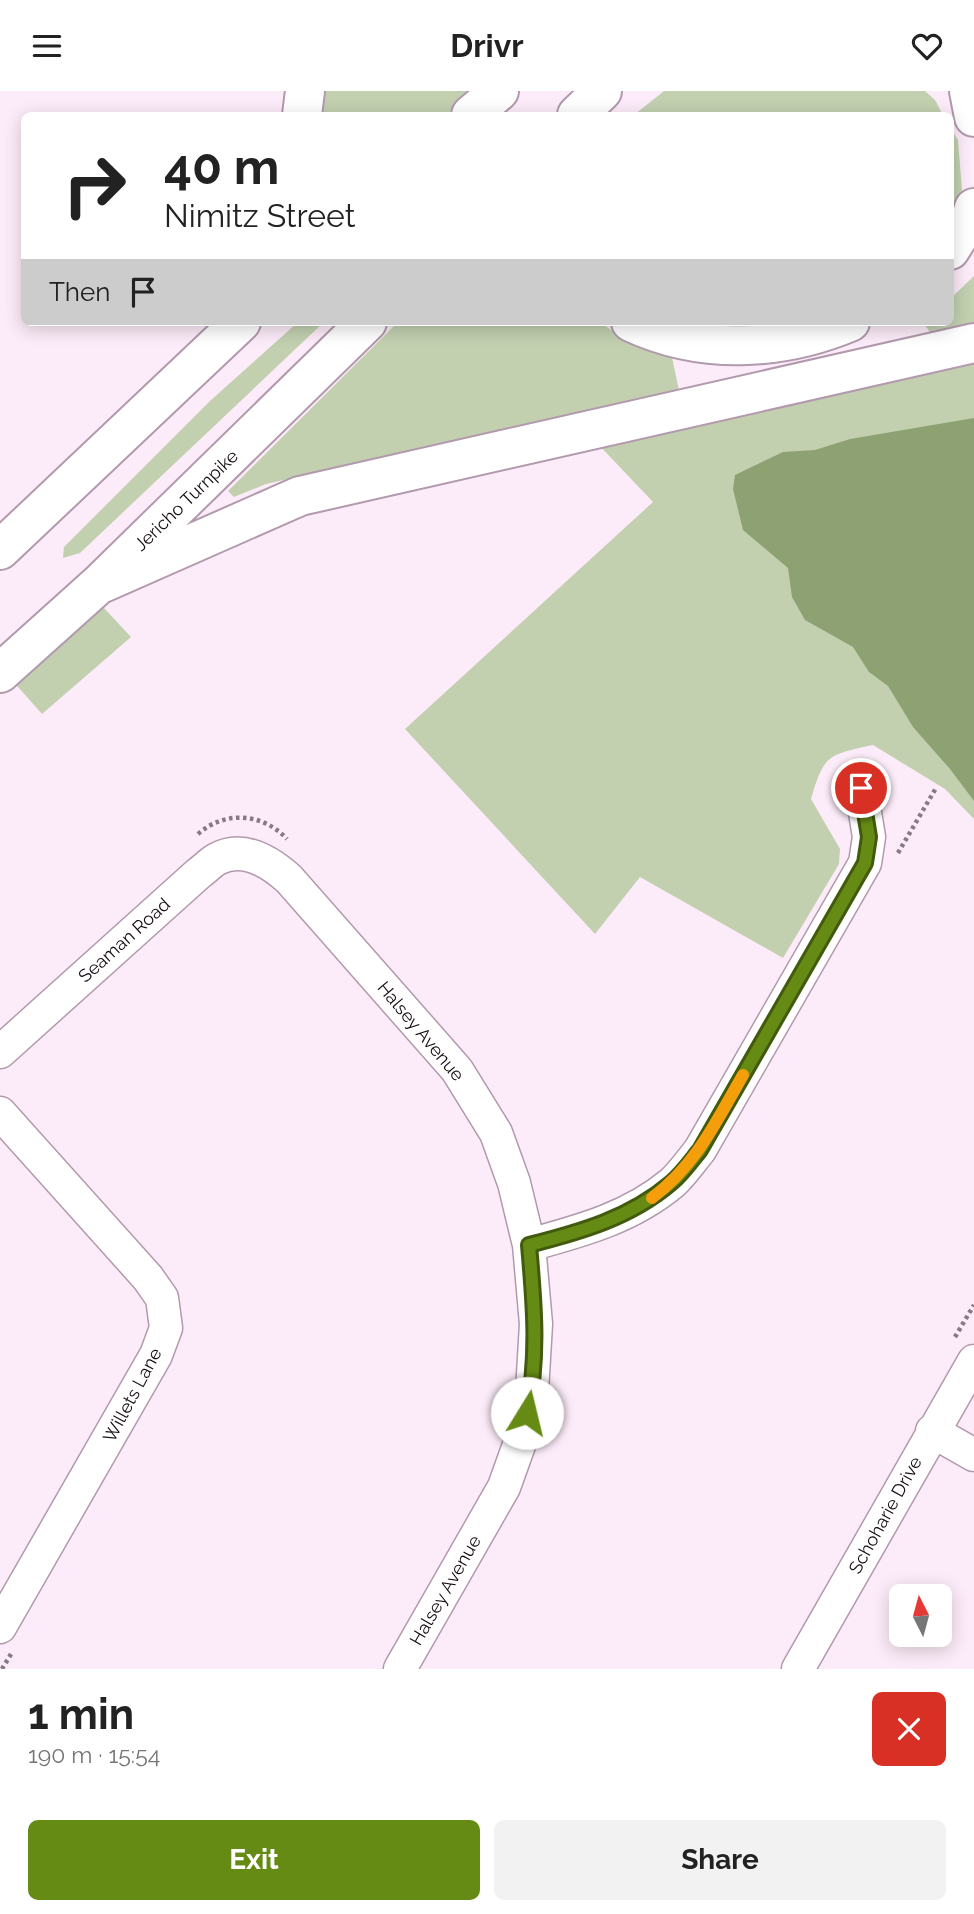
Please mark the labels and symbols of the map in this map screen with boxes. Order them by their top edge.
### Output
street label: Jericho Turnpike [130,445,243,555]
pin [831,758,891,818]
street label: Seaman Road [74,893,174,987]
street label: Halsey Avenue [373,977,469,1085]
street label: Willets Lane [98,1344,166,1446]
position arrow [490,1376,564,1450]
street label: Schoharie Drive [844,1452,926,1577]
street label: Halsey Avenue [405,1531,485,1649]
north arrow [889,1584,952,1647]

